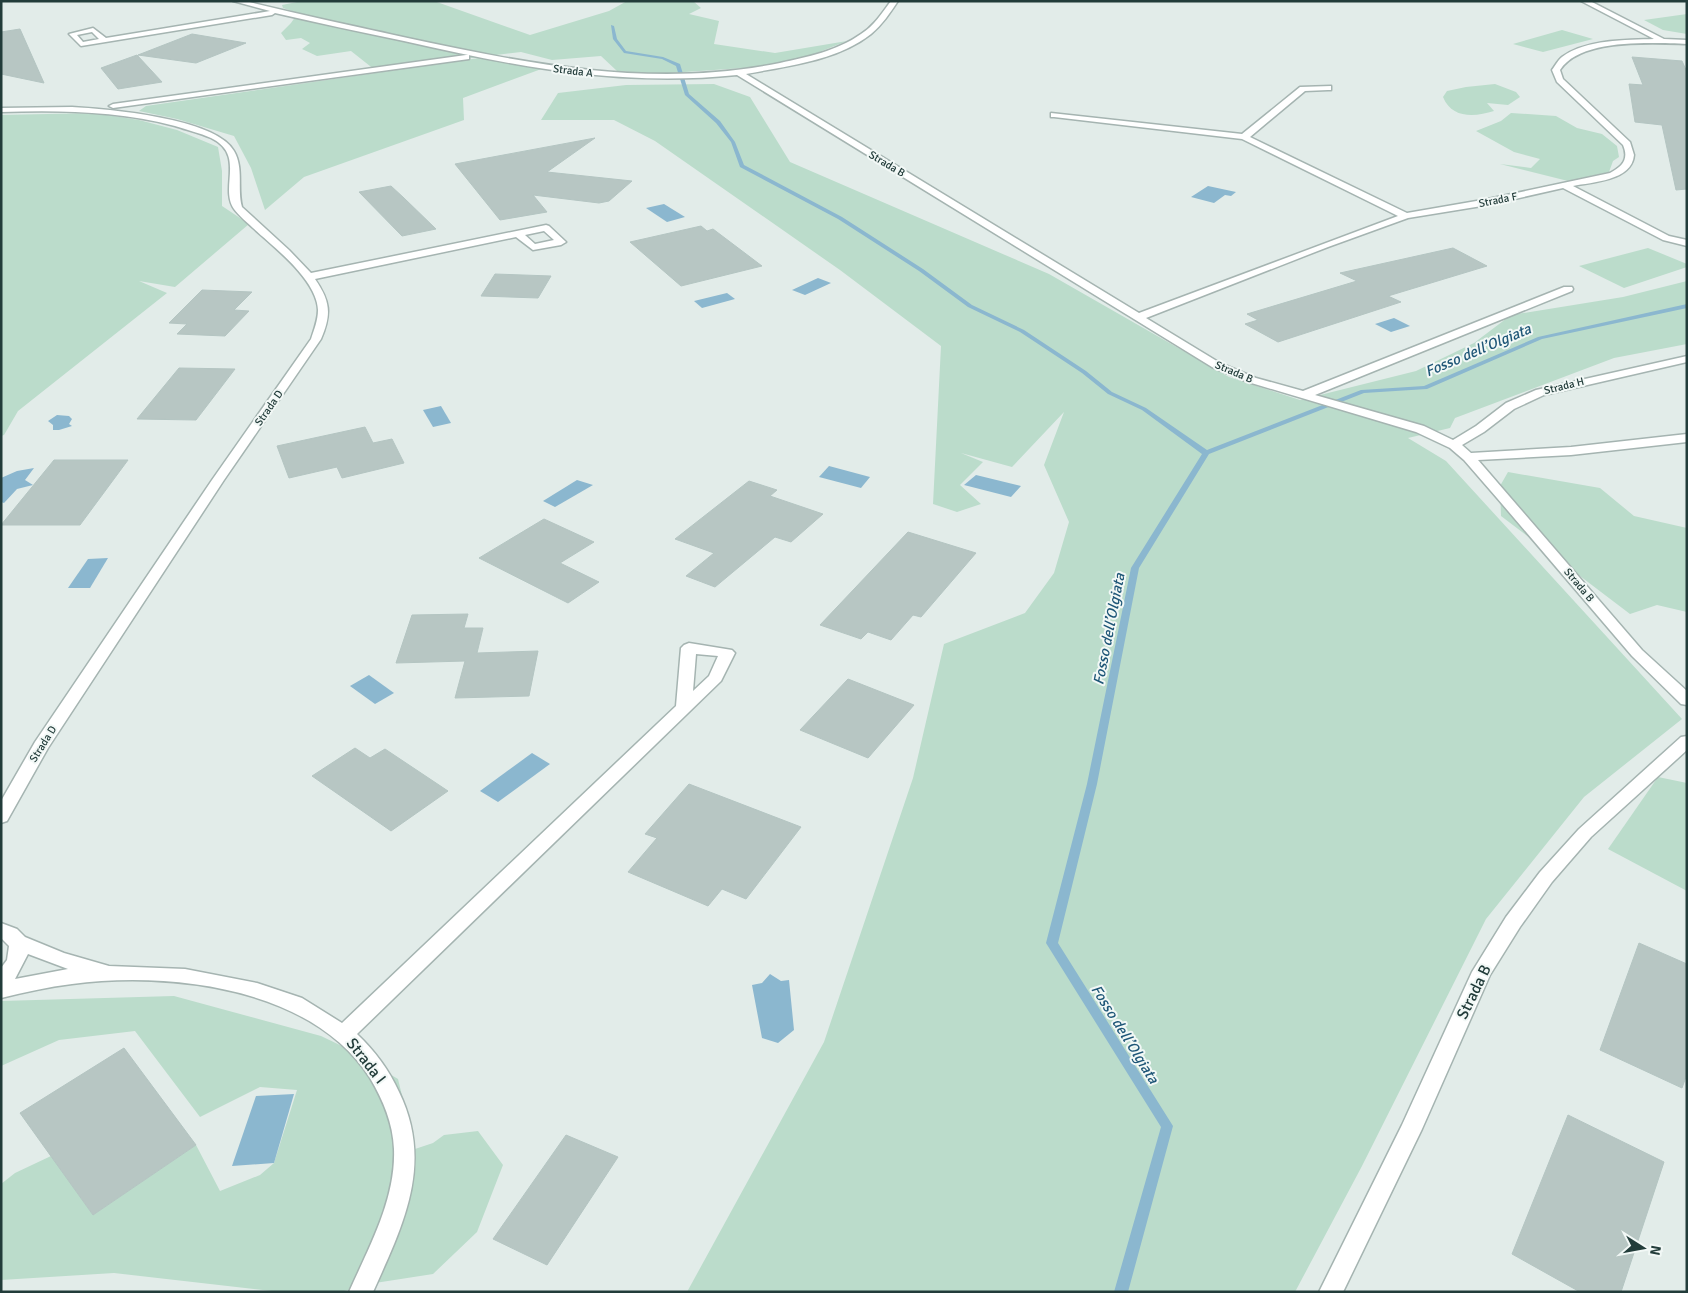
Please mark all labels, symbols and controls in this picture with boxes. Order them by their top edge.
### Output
street label: Strada A [552,62,594,80]
street label: Strada B [867,148,908,180]
street label: Strada F [1478,190,1519,210]
water label: Fosso dell’Olgiata [1422,319,1534,380]
street label: Strada B [1213,358,1255,386]
street label: Strada H [1543,375,1585,397]
street label: Strada D [252,388,286,428]
street label: Strada B [1561,566,1597,605]
water label: Fosso dell’Olgiata [1089,571,1129,686]
street label: Strada D [27,723,59,765]
street label: Strada B [1452,962,1496,1022]
water label: Fosso dell’Olgiata [1087,981,1163,1087]
street label: Strada I [342,1034,390,1088]
north arrow [1618,1223,1668,1273]
text: N [1646,1244,1665,1257]

